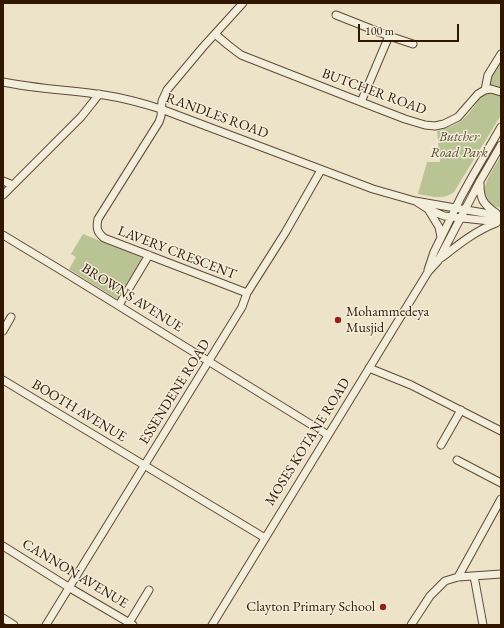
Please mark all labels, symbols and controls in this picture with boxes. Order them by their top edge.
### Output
scale bar [360,16,461,42]
text: 100 m [365,23,394,39]
street label: BUTCHER ROAD [319,65,429,119]
street label: RANDLES ROAD [164,90,270,142]
park label: Butcher Road Park [430,129,488,162]
street label: LAVERY CRESCENT [115,223,239,283]
street label: BROWNS AVENUE [78,260,186,336]
place label: Mohammedeya Musjid [346,304,429,336]
marker: Mohammedeya Musjid [333,315,343,325]
street label: ESSENDENE ROAD [136,336,214,448]
street label: MOSES KOTANE ROAD [262,375,354,509]
street label: BOOTH AVENUE [29,376,129,446]
street label: CANNON AVENUE [19,536,131,612]
place label: Clayton Primary School [246,599,375,615]
marker: Clayton Primary School [378,602,388,612]

